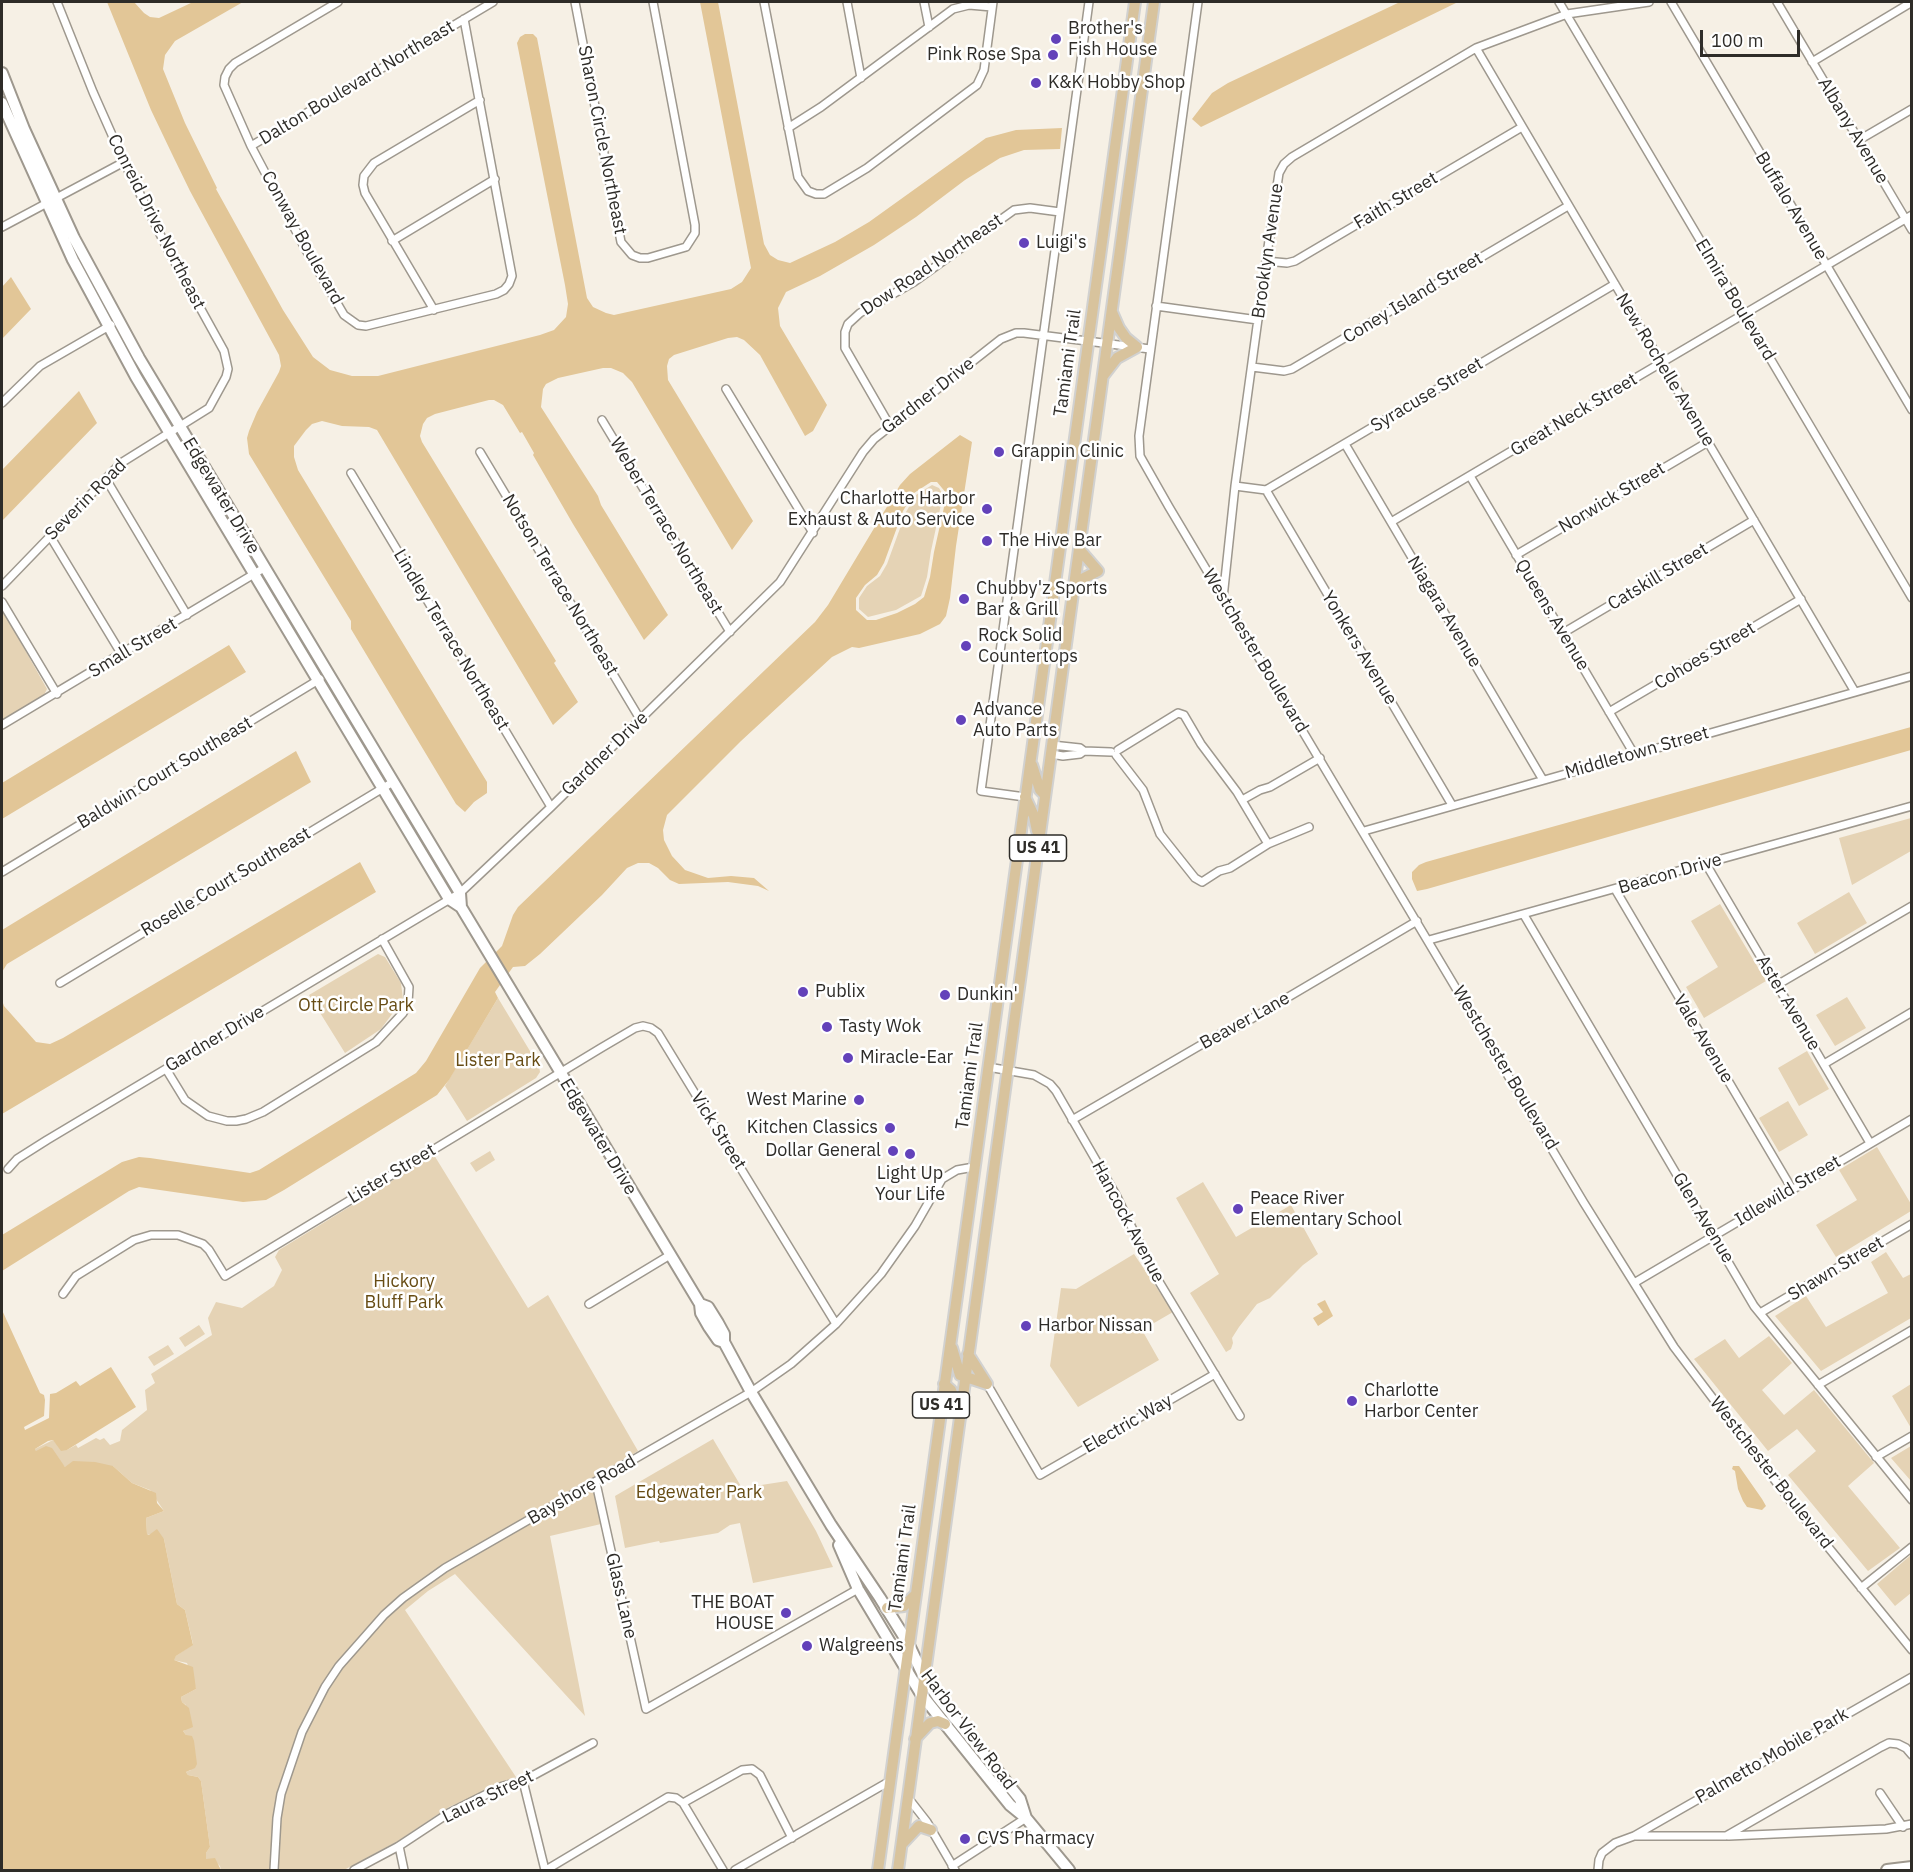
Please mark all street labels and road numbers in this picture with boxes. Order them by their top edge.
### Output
street label: Dalton Boulevard Northeast [255,16,459,150]
street label: Sharon Circle Northeast [573,44,631,236]
street label: Albany Avenue [1813,74,1893,188]
street label: Conreid Drive Northeast [102,131,210,313]
street label: Buffalo Avenue [1750,148,1832,264]
street label: Conway Boulevard [256,167,348,309]
street label: Faith Street [1350,168,1442,234]
street label: Brooklyn Avenue [1248,182,1288,320]
street label: Dow Road Northeast [857,210,1007,320]
street label: Elmira Boulevard [1690,235,1780,365]
street label: Coney Island Street [1339,248,1487,348]
street label: New Rochelle Avenue [1611,289,1719,451]
street label: Tamiami Trail [1050,308,1086,418]
street label: Gardner Drive [877,353,979,439]
street label: Syracuse Street [1367,353,1487,437]
street label: Great Neck Street [1507,369,1641,461]
street label: Edgewater Drive [178,434,264,558]
street label: Weber Terrace Northeast [605,434,727,618]
street label: Severin Road [41,455,131,545]
street label: Norwick Street [1555,458,1669,538]
street label: Notson Terrace Northeast [497,490,623,680]
street label: Catskill Street [1604,539,1712,615]
street label: Lindley Terrace Northeast [388,546,514,734]
street label: Niagara Avenue [1402,552,1486,672]
street label: Queens Avenue [1510,555,1594,675]
street label: Westchester Boulevard [1198,565,1312,737]
street label: Yonkers Avenue [1317,587,1401,709]
street label: Small Street [85,613,181,683]
street label: Cohoes Street [1651,617,1759,695]
street label: Gardner Drive [557,707,653,801]
street label: Baldwin Court Southeast [74,712,256,834]
street label: Middletown Street [1563,722,1711,784]
street label: Roselle Court Southeast [137,823,315,941]
road number: US 41 [1010,835,1066,861]
street label: Beacon Drive [1616,849,1724,899]
street label: Aster Avenue [1751,951,1825,1055]
street label: Westchester Boulevard [1448,982,1562,1154]
street label: Beaver Lane [1196,987,1294,1055]
street label: Vale Avenue [1668,991,1738,1087]
street label: Gardner Drive [162,1001,268,1077]
street label: Tamiami Trail [952,1021,988,1131]
street label: Edgewater Drive [555,1075,641,1199]
street label: Vick Street [686,1088,750,1174]
street label: Lister Street [344,1139,440,1209]
street label: Idlewild Street [1731,1151,1845,1231]
street label: Hancock Avenue [1087,1158,1169,1286]
street label: Glen Avenue [1668,1169,1738,1267]
street label: Shawn Street [1784,1232,1888,1306]
street label: Electric Way [1080,1390,1176,1458]
road number: US 41 [912,1392,970,1418]
street label: Westchester Boulevard [1705,1393,1837,1553]
street label: Bayshore Road [524,1450,640,1530]
street label: Tamiami Trail [885,1503,921,1613]
street label: Glass Lane [601,1551,641,1641]
street label: Harbor View Road [916,1666,1020,1794]
street label: Palmetto Mobile Park [1692,1703,1852,1809]
street label: Laura Street [439,1766,537,1828]

